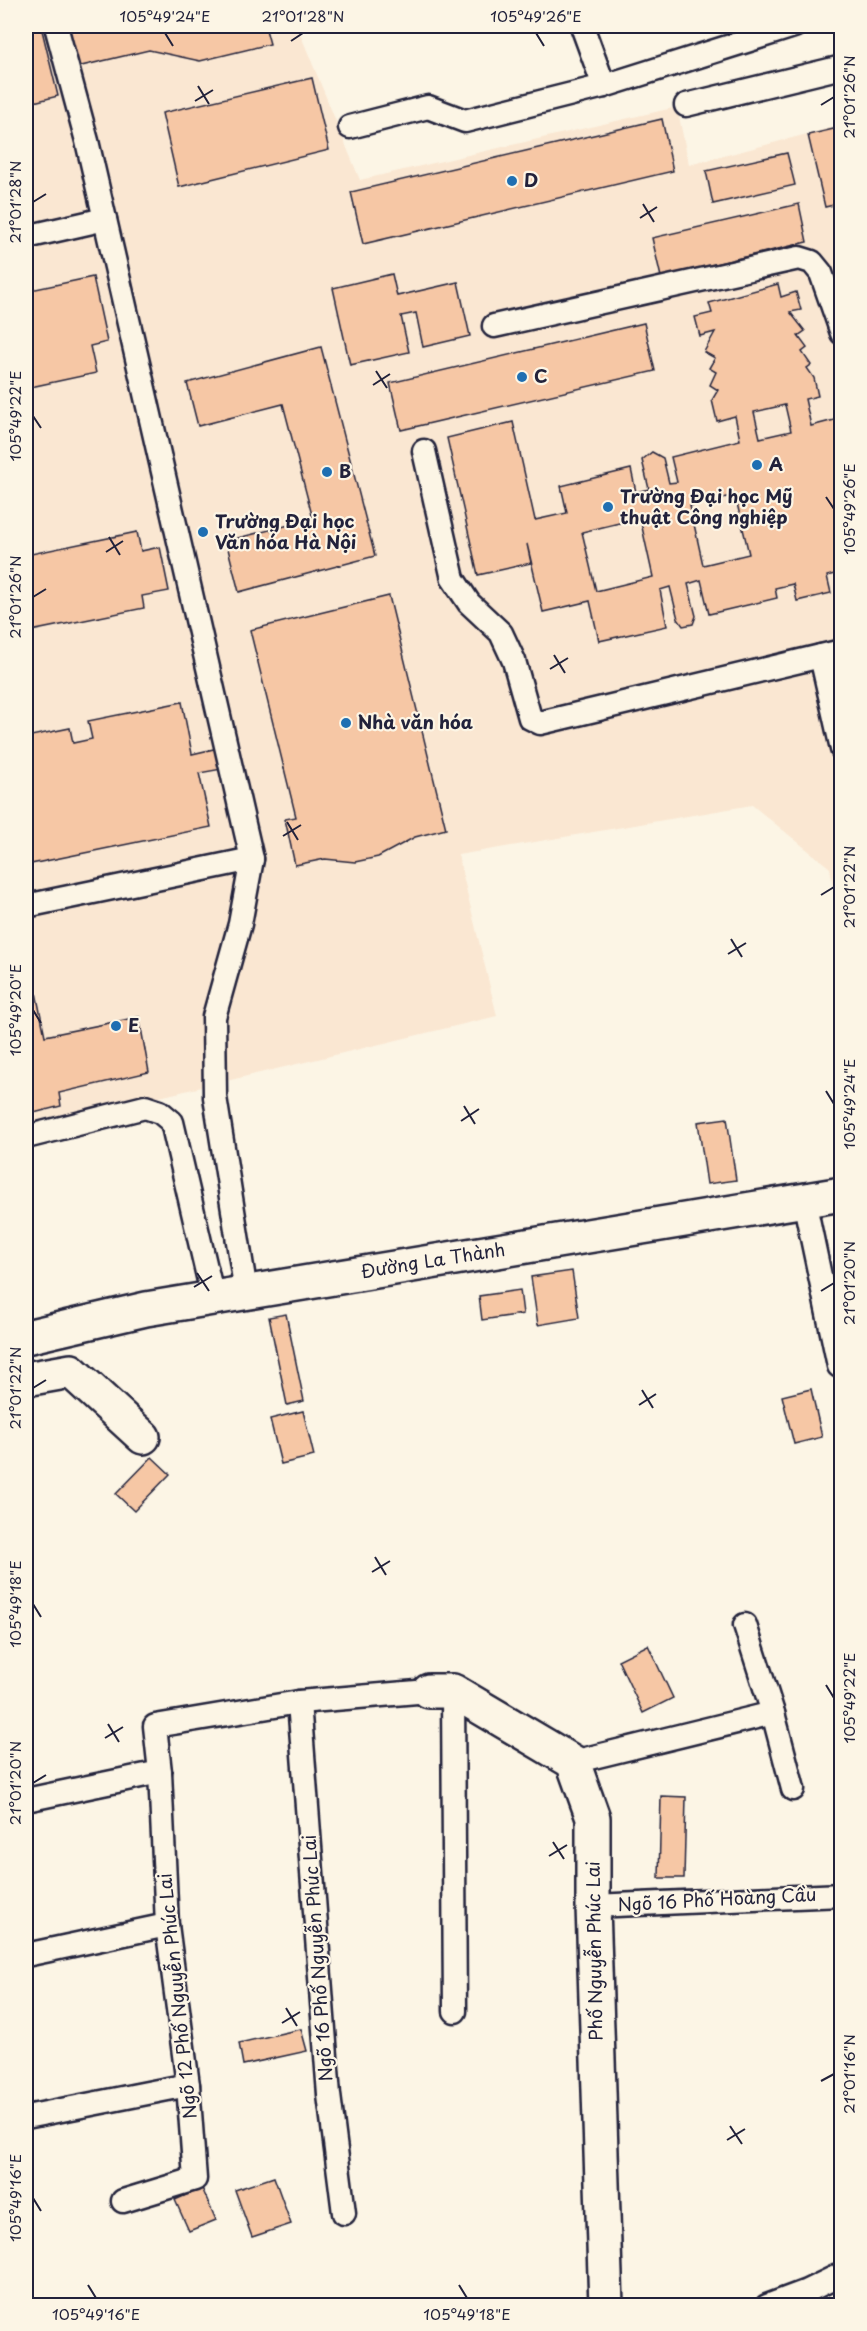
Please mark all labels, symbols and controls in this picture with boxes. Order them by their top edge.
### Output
text: 105°49'24"E [119,4,211,27]
text: 21°01'28"N [261,4,345,27]
text: 105°49'26"E [490,4,582,27]
text: 21°01'26"N [837,55,860,139]
text: 21°01'28"N [3,160,26,244]
place label: D [524,166,538,193]
marker: D [505,174,519,188]
place label: C [534,362,548,389]
text: 105°49'22"E [3,370,26,462]
marker: C [515,370,529,384]
place label: A [769,450,783,477]
place label: B [339,457,351,484]
marker: A [750,458,764,472]
text: 105°49'26"E [837,463,860,555]
marker: B [320,465,334,479]
place label: Trường Đại học Mỹ thuật Công nghiệp [620,482,792,530]
marker: Trường Đại học Mỹ thuật Công nghiệp [601,500,615,514]
place label: Trường Đại học Văn hóa Hà Nội [215,507,356,555]
marker: Trường Đại học Văn hóa Hà Nội [196,525,210,539]
text: 21°01'26"N [3,555,26,639]
place label: Nhà văn hóa [358,708,473,735]
marker: Nhà văn hóa [339,716,353,730]
text: 21°01'22"N [837,845,860,929]
text: 105°49'20"E [3,964,26,1056]
place label: E [128,1011,139,1038]
marker: E [109,1019,123,1033]
text: 105°49'24"E [837,1058,860,1150]
street label: Đường La Thành [359,1235,507,1284]
text: 21°01'20"N [837,1241,860,1325]
text: 21°01'22"N [3,1346,26,1430]
text: 105°49'18"E [3,1560,26,1648]
text: 105°49'22"E [837,1652,860,1744]
text: 21°01'20"N [3,1741,26,1825]
street label: Ngõ 16 Phố Nguyễn Phúc Lai [294,1834,339,2082]
street label: Phố Nguyễn Phúc Lai [578,1861,609,2041]
street label: Ngõ 12 Phố Nguyễn Phúc Lai [150,1872,203,2120]
street label: Ngõ 16 Phố Hoàng Cầu [617,1880,817,1917]
text: 21°01'16"N [837,2034,860,2114]
text: 105°49'16"E [3,2154,26,2242]
text: 105°49'16"E [52,2302,140,2325]
text: 105°49'18"E [423,2302,511,2325]

